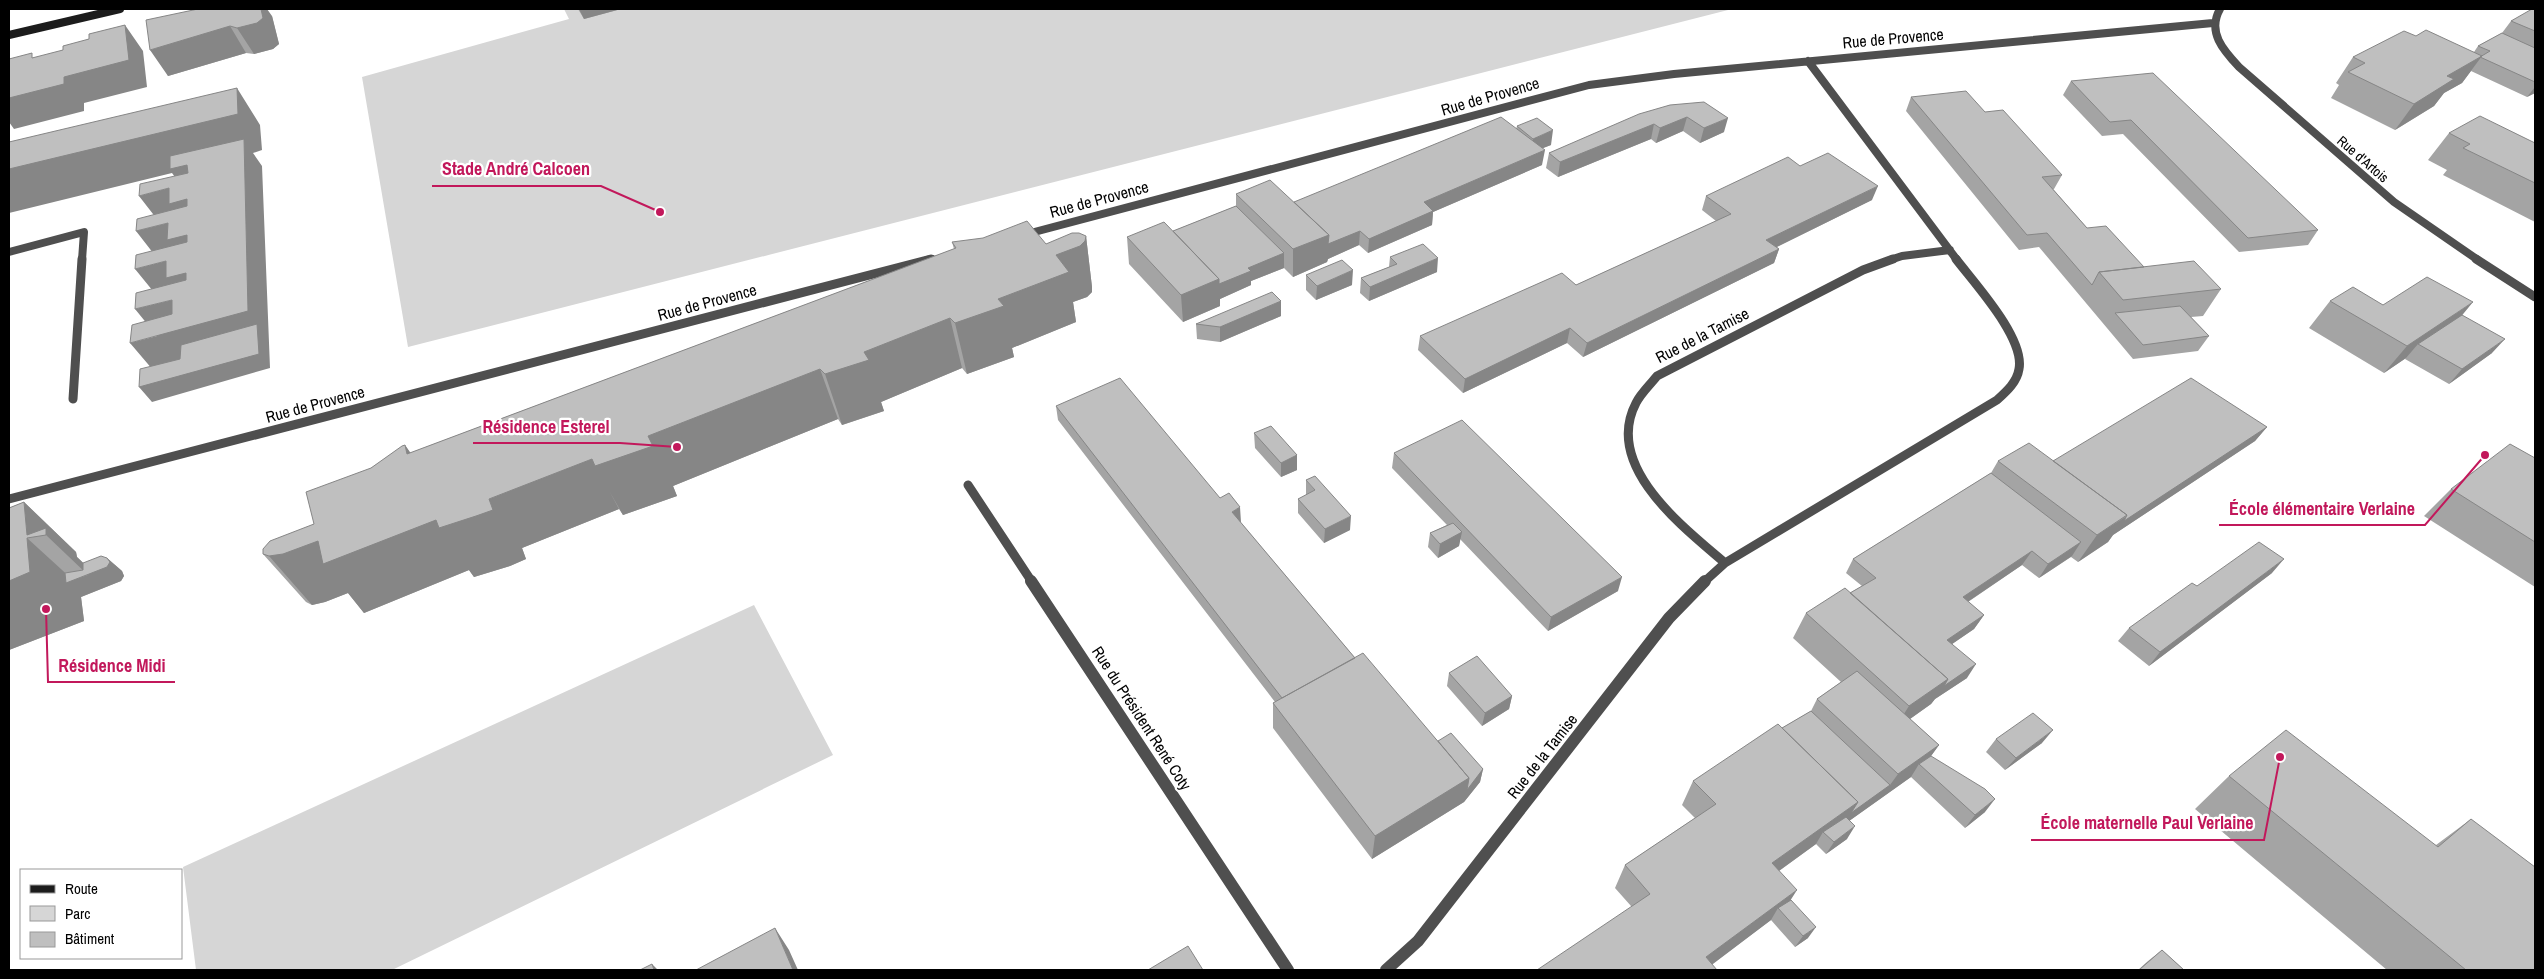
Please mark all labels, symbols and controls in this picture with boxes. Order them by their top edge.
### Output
street label: Rue de Provence [1842,23,1944,53]
street label: Rue de Provence [1438,71,1542,121]
street label: Rue d'Artois [2333,132,2393,187]
callout: Stade André Calcoen [432,153,601,186]
text: Stade André Calcoen [442,156,590,181]
street label: Rue de Provence [1047,175,1151,223]
street label: Rue de Provence [655,278,759,326]
street label: Rue de la Tamise [1652,302,1752,368]
street label: Rue de Provence [263,380,367,428]
callout: Résidence Esterel [473,410,620,443]
text: Résidence Esterel [482,414,610,439]
callout: École élémentaire Verlaine [2219,492,2425,525]
text: École élémentaire Verlaine [2229,496,2415,521]
street label: Rue du Président René Coty [1087,642,1197,795]
callout: Résidence Midi [48,649,175,682]
text: Résidence Midi [58,653,166,678]
street label: Rue de la Tamise [1502,709,1582,803]
callout: École maternelle Paul Verlaine [2031,807,2264,840]
text: École maternelle Paul Verlaine [2040,810,2254,835]
legend [20,869,182,959]
text: Route [65,878,98,899]
text: Parc [65,903,90,924]
text: Bâtiment [65,928,115,949]

